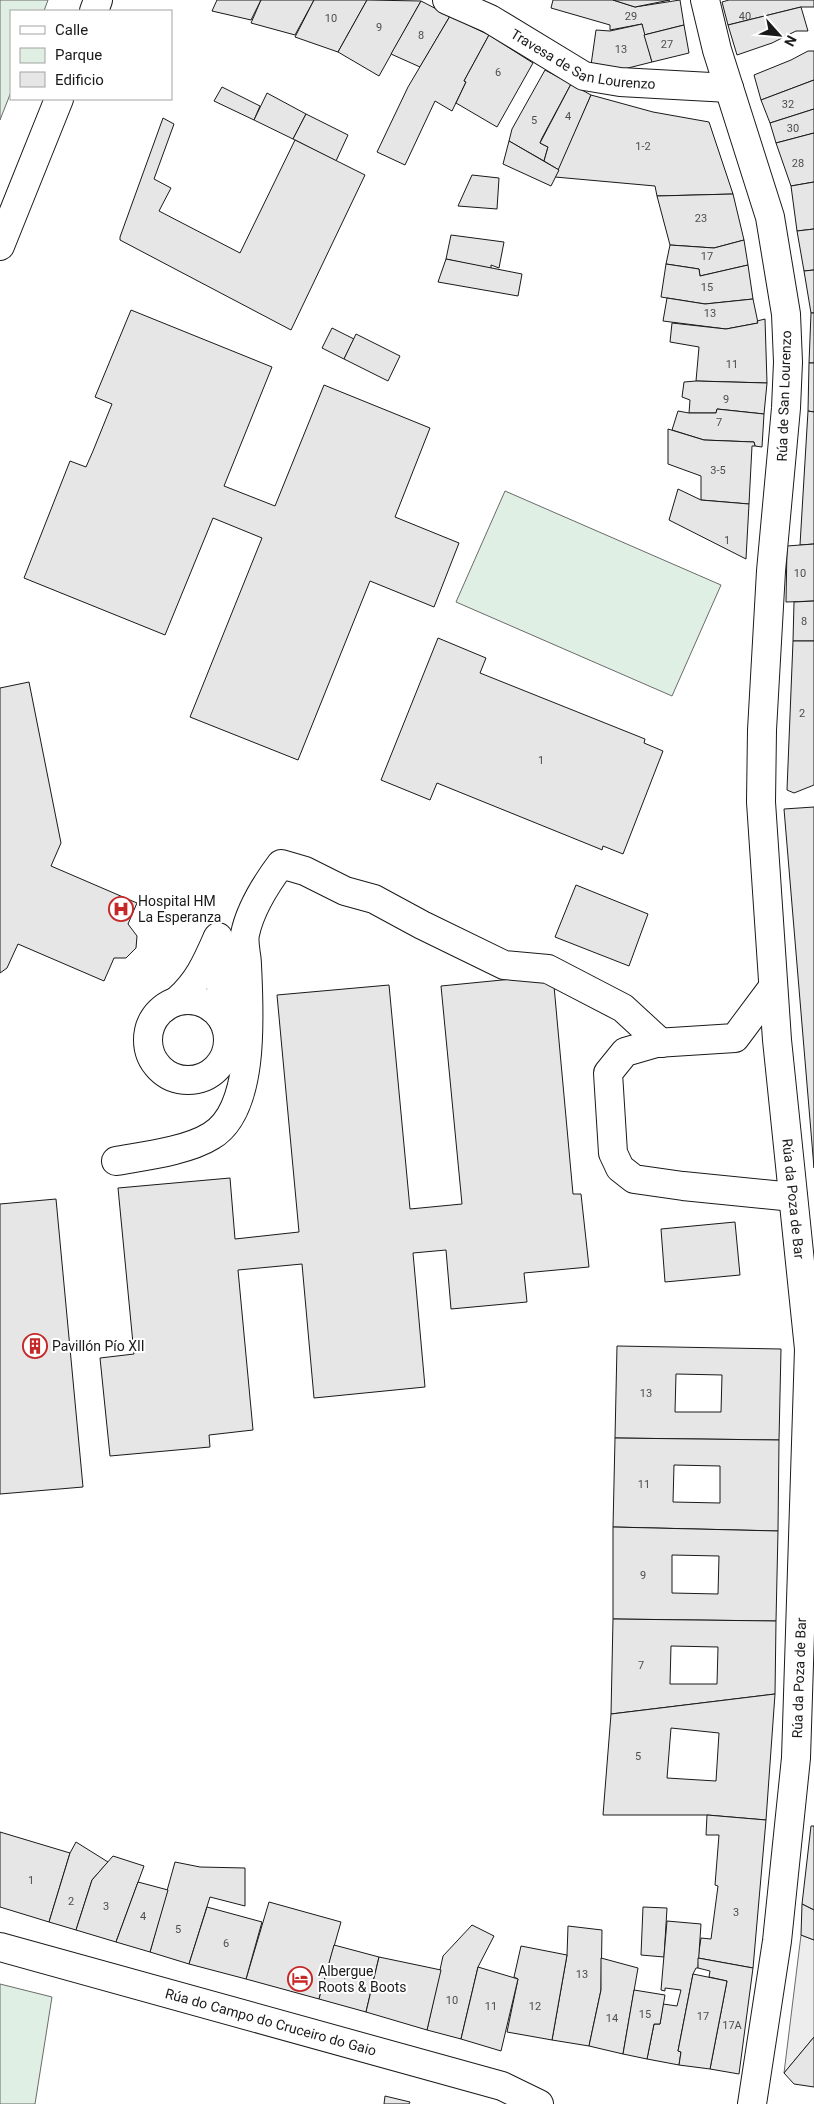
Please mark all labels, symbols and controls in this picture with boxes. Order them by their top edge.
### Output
legend [10,10,172,100]
house number: 29 [625,10,637,23]
house number: 40 [739,10,751,23]
north arrow [754,10,804,60]
house number: 10 [325,12,337,25]
text: Calle [55,21,88,39]
house number: 9 [376,21,382,34]
street label: Travesa de San Lourenzo [508,26,656,92]
house number: 8 [418,29,424,42]
text: N [781,33,800,49]
house number: 27 [661,38,673,51]
house number: 13 [615,43,627,56]
text: Parque [55,46,102,64]
house number: 6 [495,66,501,79]
text: Edificio [55,71,104,89]
house number: 32 [782,98,794,111]
house number: 4 [565,110,571,123]
house number: 5 [531,114,537,127]
house number: 30 [787,122,799,135]
house number: 1-2 [635,140,651,153]
house number: 28 [792,157,804,170]
house number: 23 [695,212,707,225]
house number: 17 [701,250,713,263]
house number: 15 [701,281,713,294]
house number: 13 [704,307,716,320]
street label: Rúa de San Lourenzo [774,330,794,462]
house number: 11 [726,358,738,371]
house number: 9 [723,393,729,406]
house number: 7 [716,416,722,429]
house number: 3-5 [710,464,726,477]
house number: 1 [724,534,730,547]
house number: 10 [794,567,806,580]
house number: 8 [801,615,807,628]
house number: 2 [799,707,805,720]
house number: 1 [538,754,544,767]
place label: Hospital HM La Esperanza [138,893,221,925]
hospital icon: Hospital HM La Esperanza [108,896,134,922]
street label: Rúa da Poza de Bar [779,1138,808,1260]
building icon: Pavillón Pío XII [22,1333,48,1359]
place label: Pavillón Pío XII [52,1338,145,1354]
house number: 13 [640,1387,652,1400]
house number: 11 [638,1478,650,1491]
house number: 9 [640,1569,646,1582]
street label: Rúa da Poza de Bar [789,1617,809,1739]
house number: 7 [638,1659,644,1672]
house number: 5 [635,1750,641,1763]
house number: 1 [28,1874,34,1887]
house number: 2 [68,1895,74,1908]
house number: 3 [103,1900,109,1913]
house number: 3 [733,1906,739,1919]
house number: 4 [140,1910,146,1923]
house number: 5 [175,1923,181,1936]
house number: 6 [223,1937,229,1950]
place label: Albergue Roots & Boots [318,1963,407,1995]
hotel icon: Albergue Roots & Boots [287,1966,313,1992]
house number: 13 [576,1968,588,1981]
street label: Rúa do Campo do Cruceiro do Gaio [163,1985,378,2059]
house number: 10 [446,1994,458,2007]
house number: 11 [485,2000,497,2013]
house number: 12 [529,2000,541,2013]
house number: 15 [639,2008,651,2021]
house number: 17 [697,2010,709,2023]
house number: 14 [606,2012,618,2025]
house number: 17A [722,2019,743,2032]

